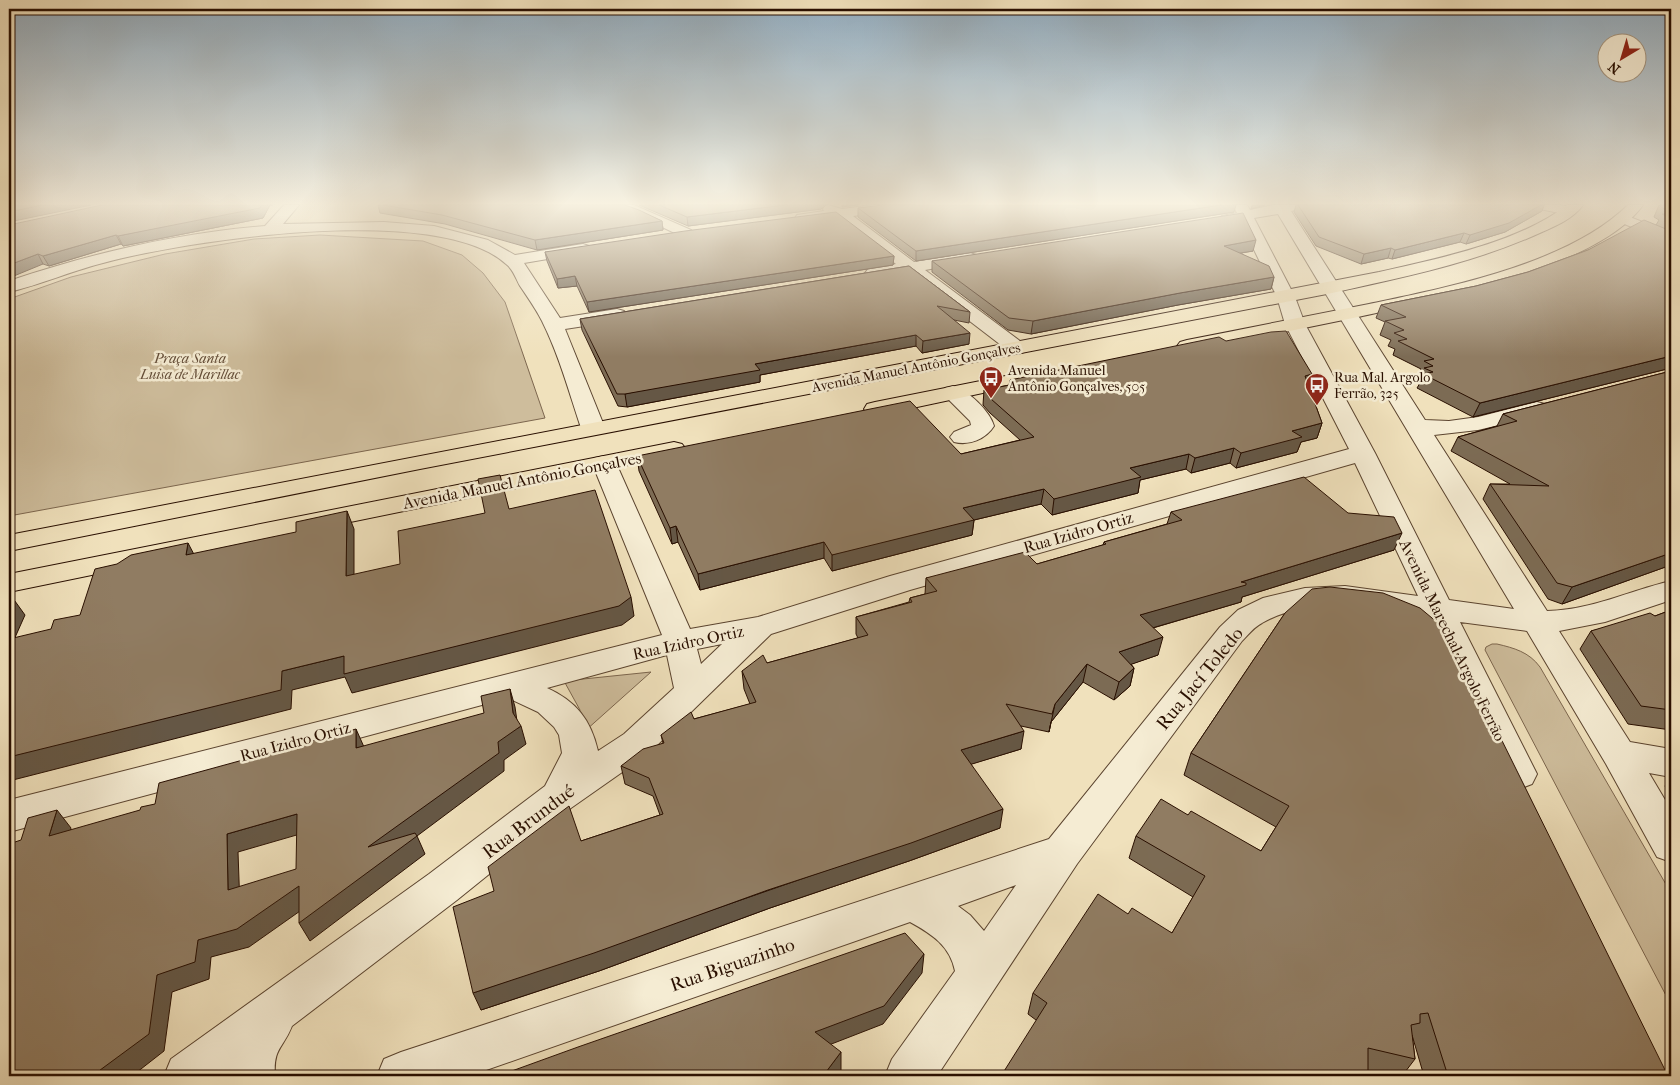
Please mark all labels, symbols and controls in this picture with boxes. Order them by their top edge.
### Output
north arrow [1598,32,1648,82]
text: N [1605,58,1624,78]
street label: Avenida Manuel Antônio Gonçalves [809,339,1022,396]
park label: Praça Santa Luisa de Marillac [139,350,241,383]
place label: Avenida Manuel Antônio Gonçalves, 505 [1007,362,1145,395]
bus stop icon: Avenida Manuel Antônio Gonçalves, 505 [978,365,1004,399]
place label: Rua Mal. Argolo Ferrão, 325 [1334,369,1430,402]
bus stop icon: Rua Mal. Argolo Ferrão, 325 [1304,372,1330,406]
street label: Avenida Manuel Antônio Gonçalves [400,448,643,513]
street label: Rua Izidro Ortiz [1021,508,1135,557]
street label: Avenida Marechal Argolo Ferrão [1395,535,1510,744]
street label: Rua Izidro Ortiz [631,621,745,664]
street label: Rua Jací Toledo [1152,623,1248,734]
street label: Rua Izidro Ortiz [238,718,352,765]
street label: Rua Brundué [478,780,579,864]
street label: Rua Biguazinho [667,933,798,997]

